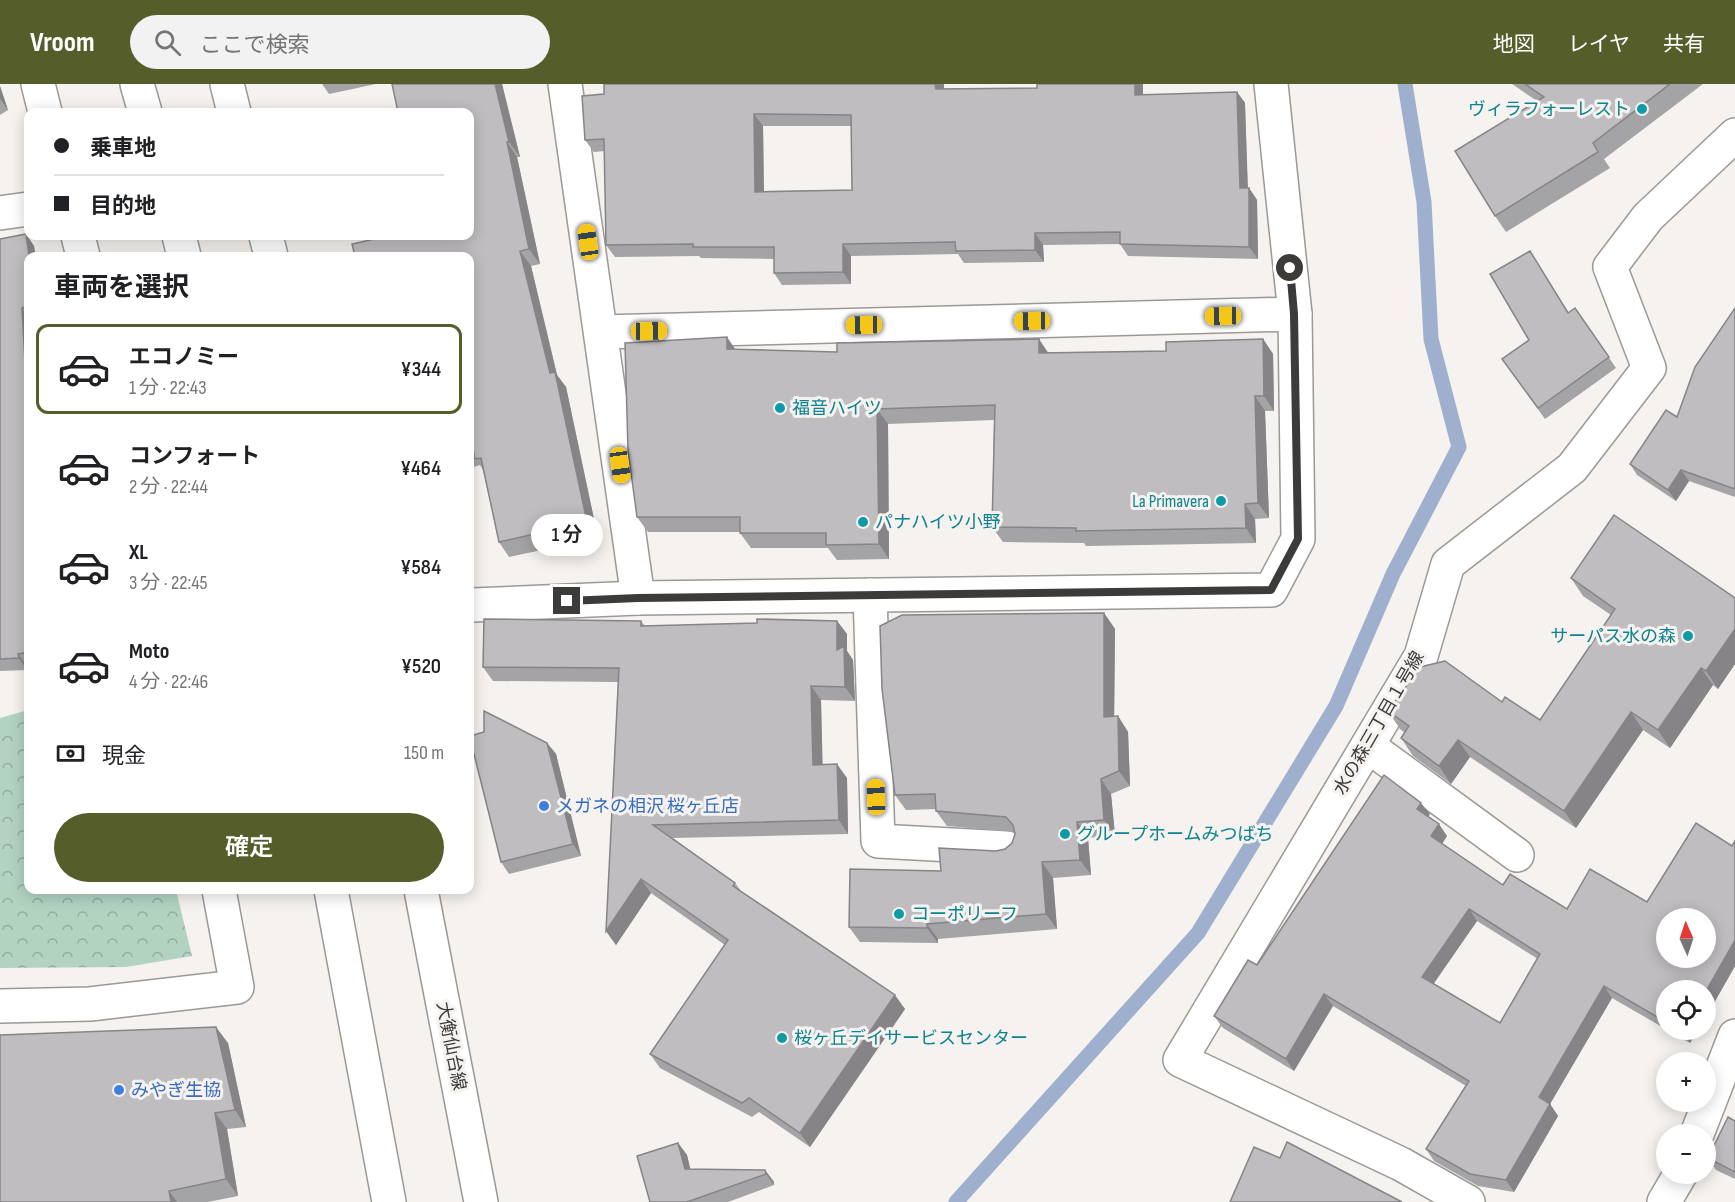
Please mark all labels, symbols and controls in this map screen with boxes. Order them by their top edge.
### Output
search box [130,15,550,69]
text: Vroom [30,26,94,59]
icon: search [151,26,184,59]
text: ここで検索 [199,32,309,59]
text: 地図 [1493,32,1535,57]
text: レイヤ [1568,32,1630,57]
text: 共有 [1663,32,1705,57]
place label: ヴィラフォーレスト [1468,99,1630,120]
marker: ヴィラフォーレスト [1635,102,1649,116]
text: 乗車地 [90,135,156,162]
text: 目的地 [90,193,156,220]
car [577,223,599,261]
route start [1276,254,1303,281]
text: 車両を選択 [54,272,189,304]
car [1205,307,1241,325]
car [1014,312,1050,330]
car [846,316,882,334]
car [631,322,667,340]
icon: car [57,342,111,396]
text: エコノミー [129,344,239,371]
text: ¥344 [400,356,441,383]
text: 1 分 · 22:43 [129,376,207,400]
place label: 福音ハイツ [792,398,882,419]
marker: 福音ハイツ [773,401,787,415]
icon: car [57,441,111,495]
text: コンフォート [129,443,260,470]
car [609,446,631,484]
text: ¥464 [400,455,441,482]
text: 2 分 · 22:44 [129,475,208,499]
place label: La Primavera [1132,491,1209,512]
marker: La Primavera [1214,494,1228,508]
place label: パナハイツ小野 [875,512,1001,533]
callout: 1 分 [531,514,603,556]
marker: パナハイツ小野 [856,515,870,529]
text: 1 分 [552,523,582,547]
text: XL [129,539,148,566]
icon: car [57,540,111,594]
text: ¥584 [400,554,441,581]
text: 3 分 · 22:45 [129,571,208,595]
route end [553,587,580,614]
place label: サーパス水の森 [1550,626,1676,647]
marker: サーパス水の森 [1681,629,1695,643]
text: Moto [129,638,169,665]
icon: car [57,639,111,693]
street label: 水の森三丁目１号線 [1329,648,1429,798]
text: ¥520 [401,653,441,680]
text: 4 分 · 22:46 [129,670,208,694]
icon: cash [54,737,87,770]
text: 150 m [404,741,444,765]
text: 現金 [102,743,146,770]
car [866,779,886,815]
place label: メガネの相沢 桜ヶ丘店 [556,796,739,817]
marker: メガネの相沢 桜ヶ丘店 [537,799,551,813]
button: 確定 [54,813,444,882]
place label: グループホームみつばち [1077,824,1273,845]
marker: グループホームみつばち [1058,827,1072,841]
place label: コーポリーフ [911,904,1018,925]
marker: コーポリーフ [892,907,906,921]
north arrow [1656,908,1716,968]
map controls [1656,908,1716,1184]
button: locate [1656,980,1716,1040]
street label: 大衡仙台線 [432,1000,470,1092]
place label: 桜ヶ丘デイサービスセンター [794,1028,1028,1049]
marker: 桜ヶ丘デイサービスセンター [775,1031,789,1045]
button: + [1656,1052,1716,1112]
place label: みやぎ生協 [131,1080,221,1101]
marker: みやぎ生協 [112,1083,126,1097]
button: − [1656,1124,1716,1184]

